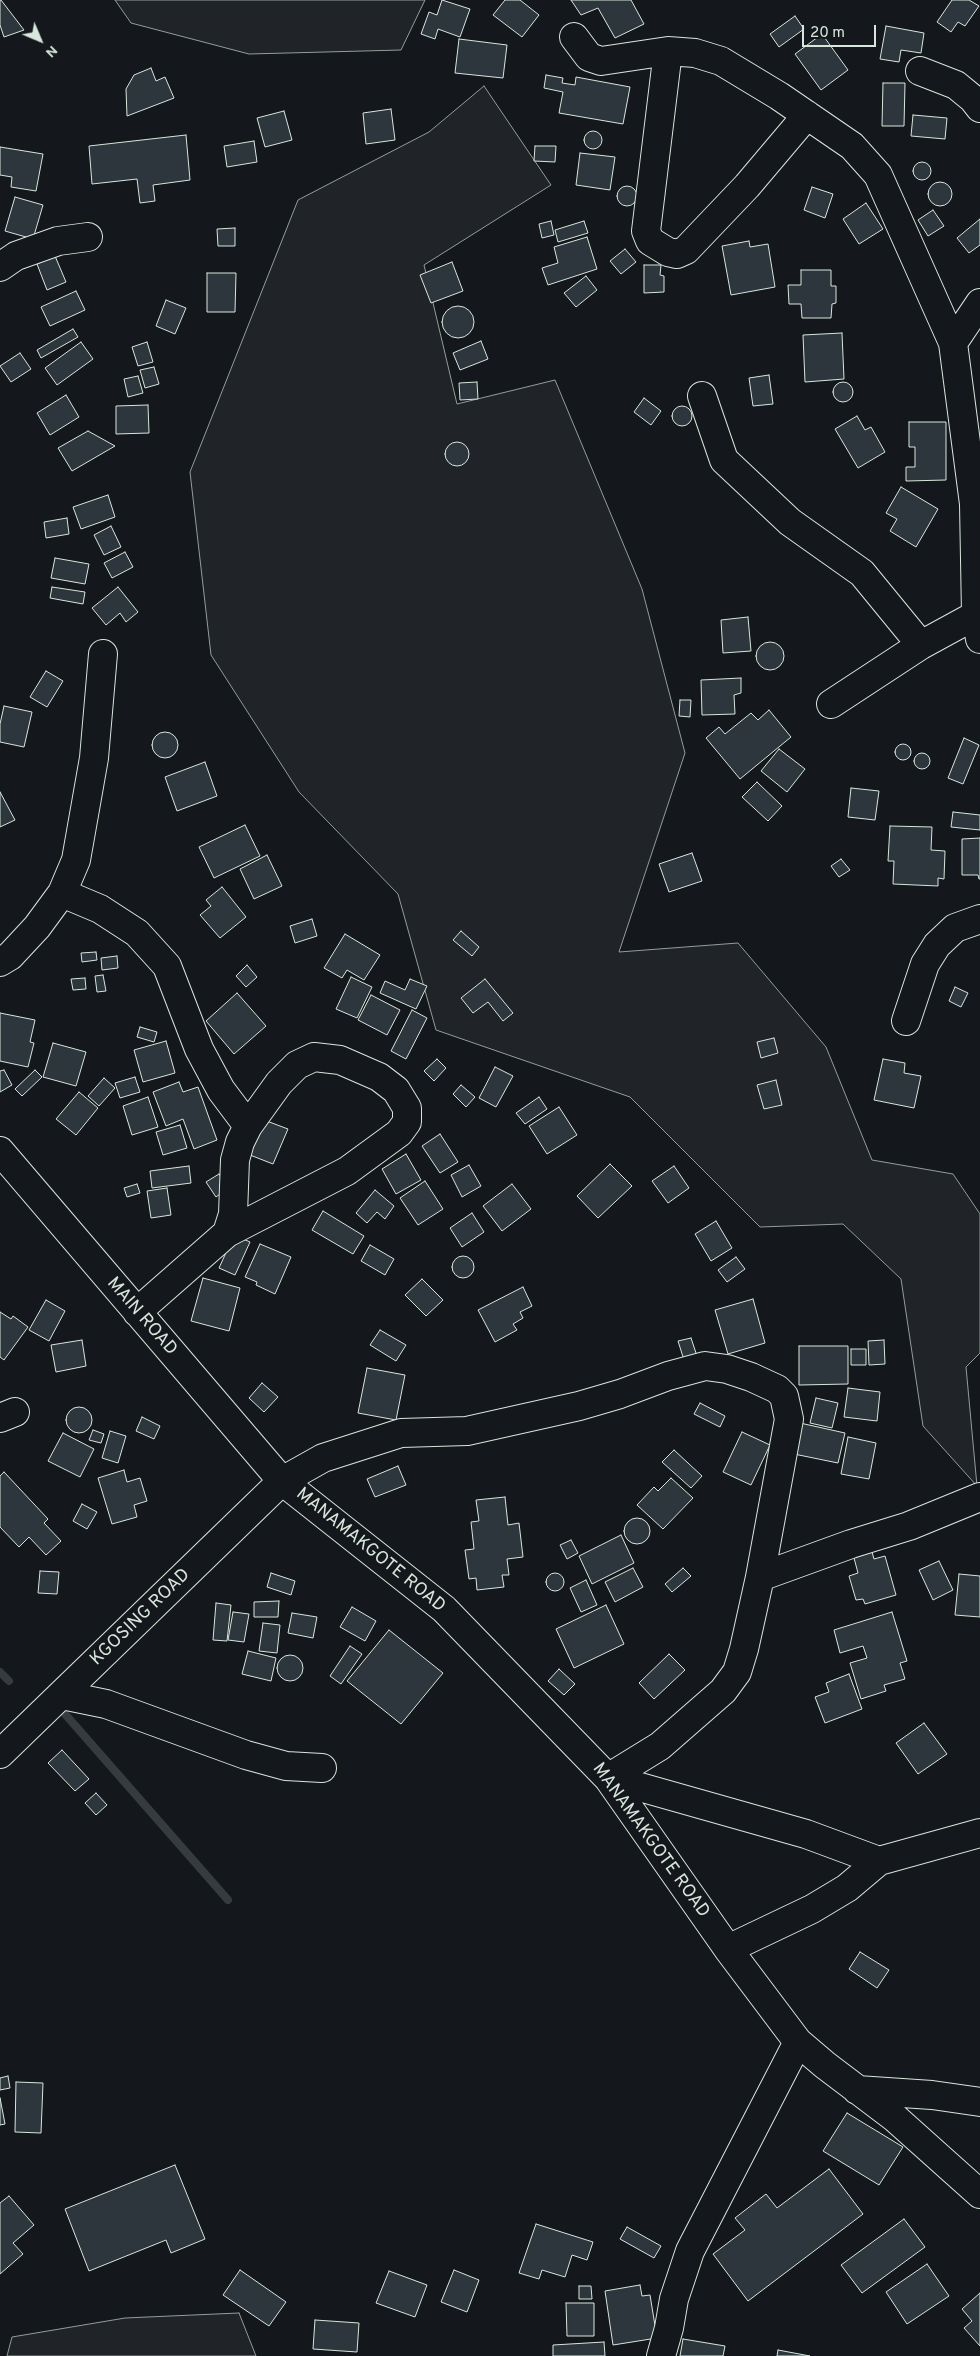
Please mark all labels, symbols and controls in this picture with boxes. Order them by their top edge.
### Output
north arrow [15,15,65,65]
scale bar [805,15,879,47]
text: 20 m [810,24,845,43]
text: N [41,41,61,61]
street label: MAIN ROAD [101,1274,181,1360]
street label: MANAMAKGOTE ROAD [291,1484,449,1618]
street label: KGOSING ROAD [87,1565,195,1671]
street label: MANAMAKGOTE ROAD [587,1759,713,1923]

